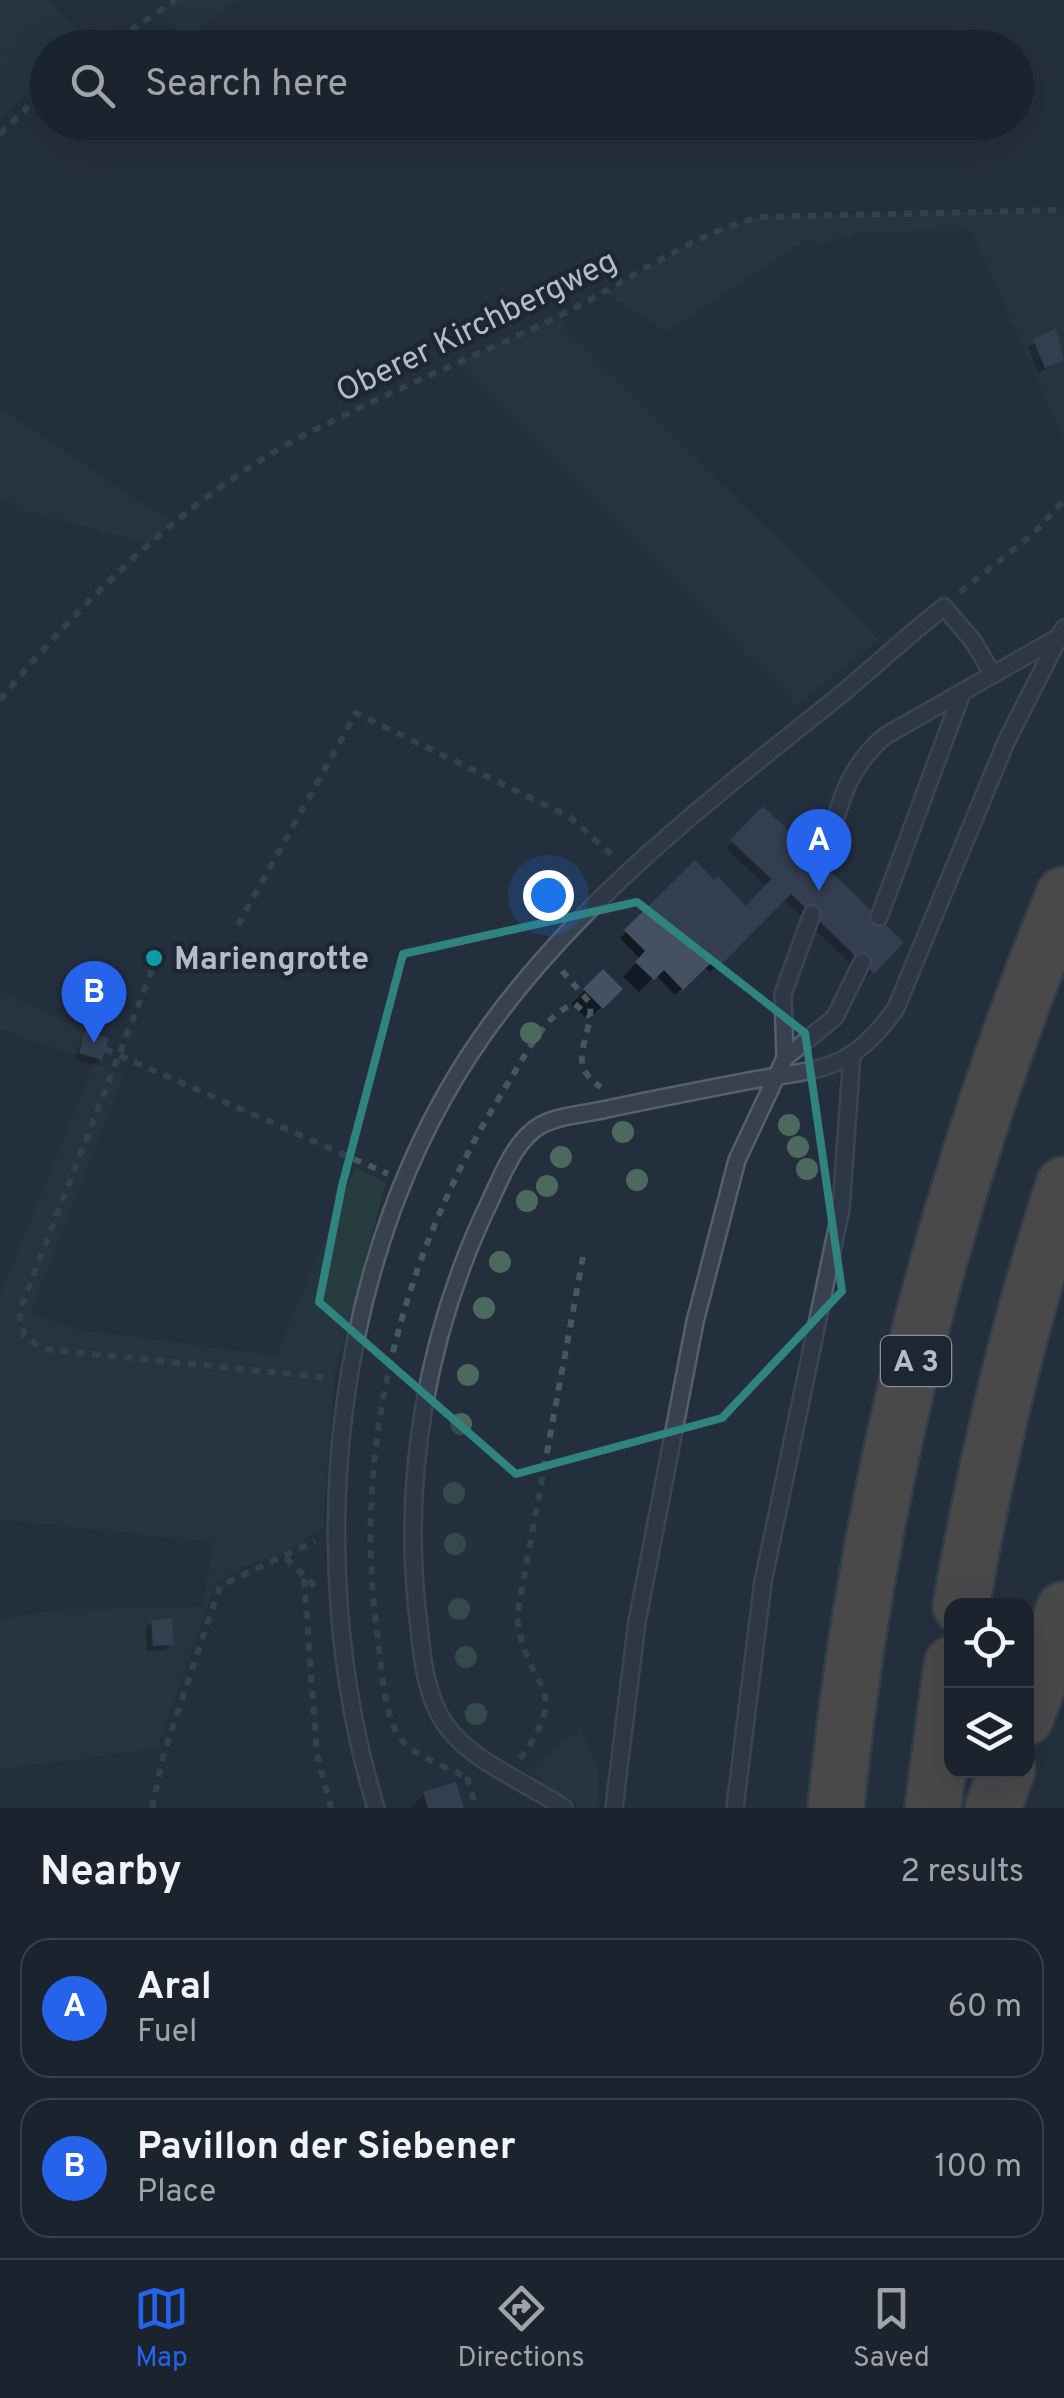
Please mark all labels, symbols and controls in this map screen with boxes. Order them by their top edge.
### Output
search box [30,30,1034,140]
icon: search [65,58,120,113]
text: Search here [145,61,348,110]
street label: Oberer Kirchbergweg [330,242,624,413]
pin: A [786,808,852,891]
your location [523,870,574,921]
place label: Mariengrotte [174,941,369,981]
marker: Mariengrotte [143,947,165,969]
pin: B [62,960,126,1043]
road number: A 3 [881,1336,951,1386]
map controls [944,1598,1034,1778]
button: locate [944,1598,1034,1688]
button: layers [944,1688,1034,1778]
text: Nearby [40,1847,182,1900]
text: 2 results [900,1853,1024,1893]
text: Aral [137,1964,212,2013]
text: A [63,1988,86,2028]
text: 60 m [948,1988,1022,2028]
text: Fuel [137,2013,197,2053]
text: Pavillon der Siebener [137,2124,516,2173]
text: B [63,2148,86,2188]
text: 100 m [935,2148,1022,2188]
text: Place [137,2173,216,2213]
tab: Map [134,2281,189,2377]
tab: Directions [457,2281,585,2377]
tab: Saved [853,2281,930,2377]

